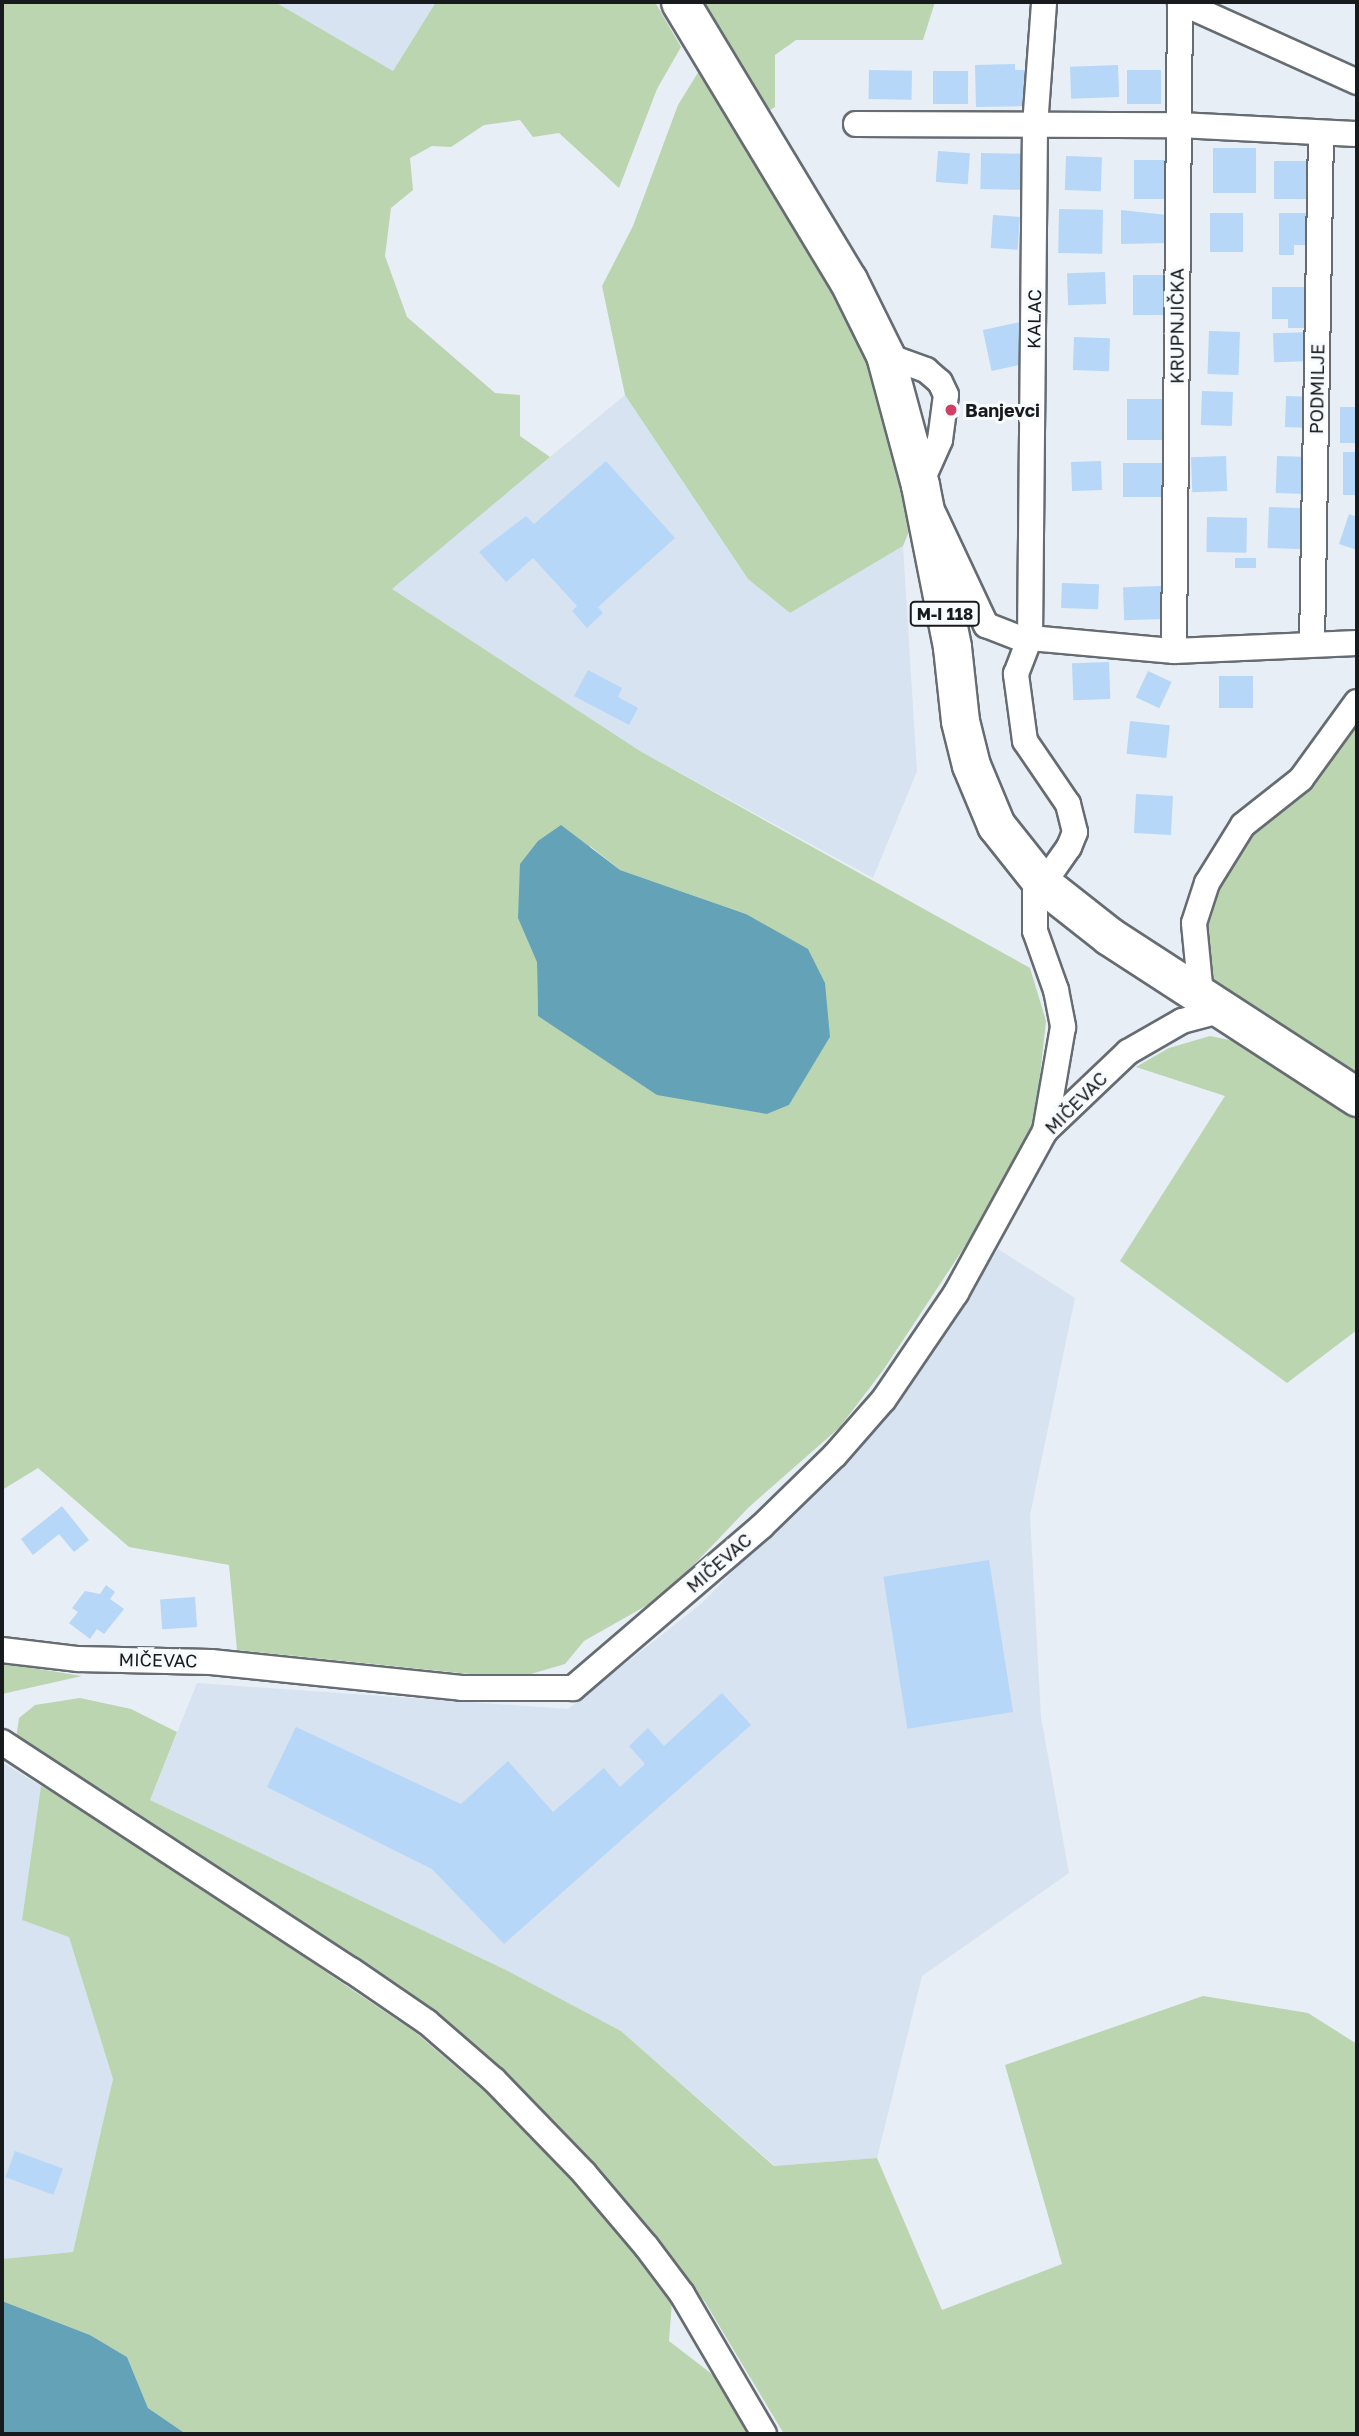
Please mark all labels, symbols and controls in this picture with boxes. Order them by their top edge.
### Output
street label: KRUPNJIČKA [1166,268,1188,384]
street label: KALAC [1023,289,1045,349]
street label: PODMILJE [1305,344,1329,434]
place label: Banjevci [965,399,1040,421]
marker: Banjevci [943,402,959,418]
road number: M-I 118 [908,601,982,626]
street label: MIČEVAC [1040,1067,1112,1139]
street label: MIČEVAC [682,1529,756,1597]
street label: MIČEVAC [118,1649,198,1671]

